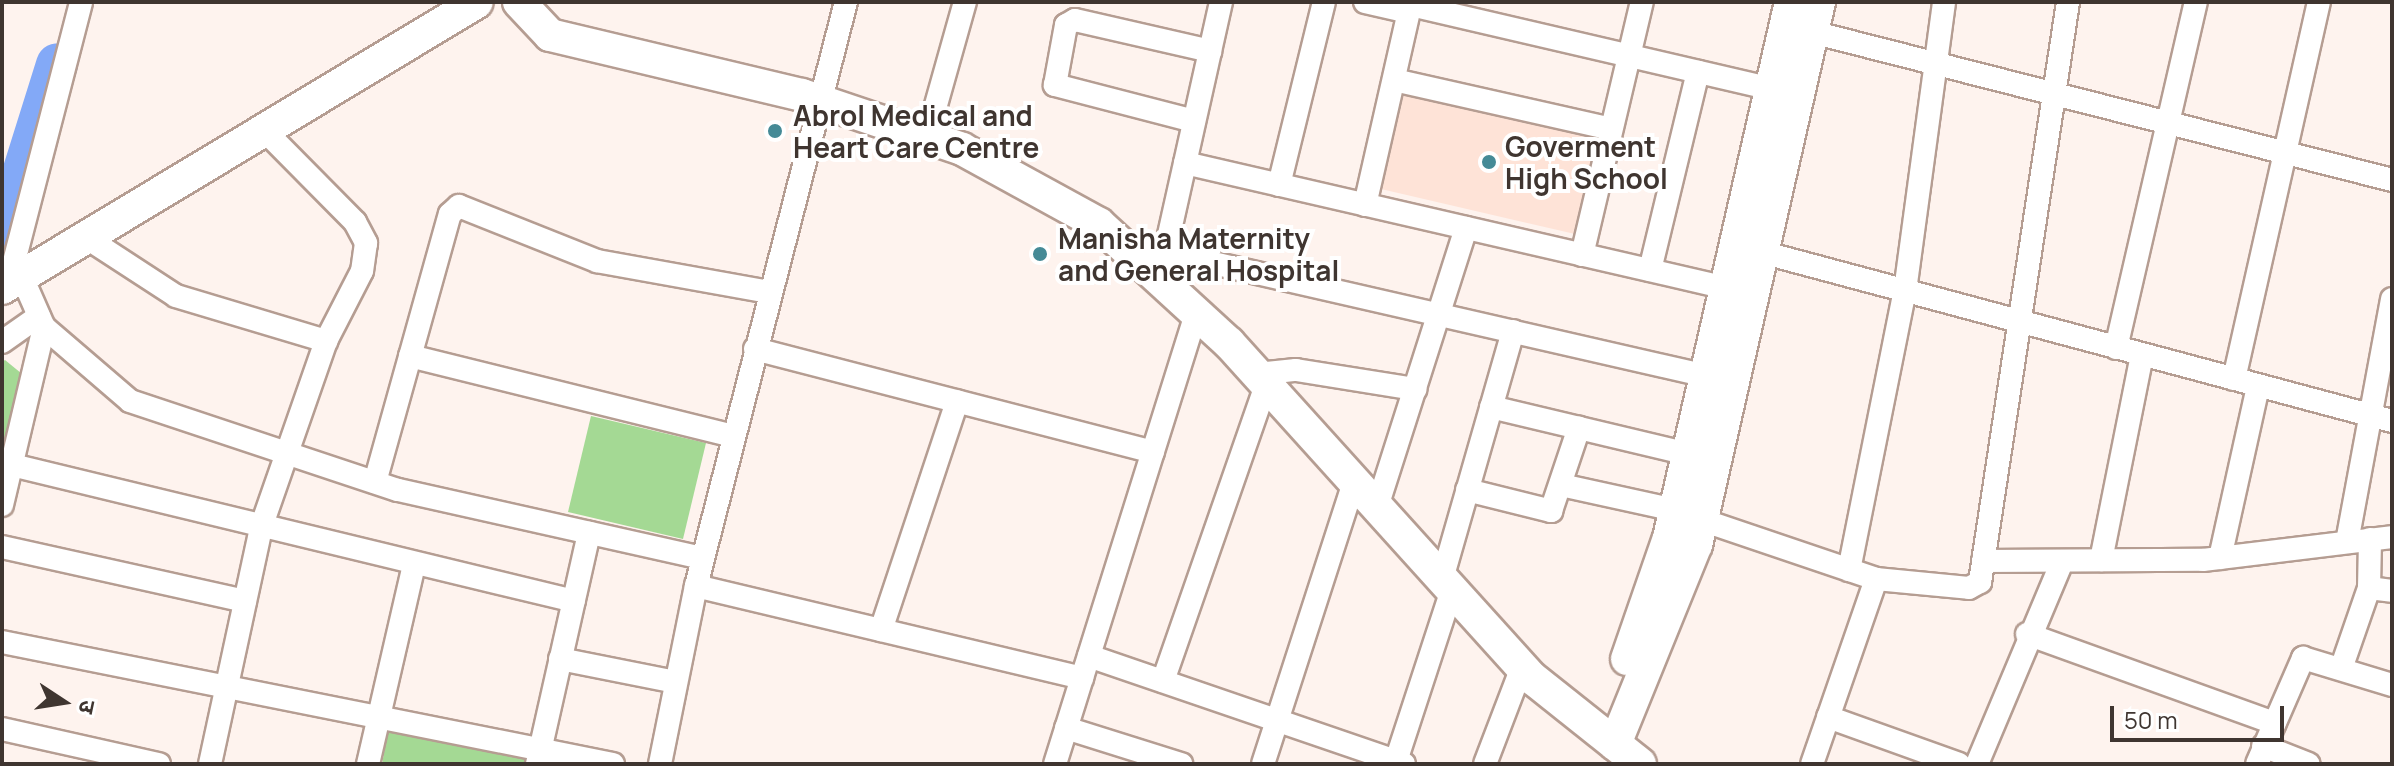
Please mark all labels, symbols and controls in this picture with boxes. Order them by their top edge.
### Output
place label: Abrol Medical and Heart Care Centre [793,98,1039,164]
marker: Abrol Medical and Heart Care Centre [764,120,786,142]
place label: Goverment High School [1505,129,1668,195]
marker: Goverment High School [1480,153,1498,171]
place label: Manisha Maternity and General Hospital [1058,221,1339,287]
marker: Manisha Maternity and General Hospital [1029,243,1051,265]
north arrow [24,662,104,742]
scale bar [2114,690,2288,740]
text: उ [71,698,103,716]
text: 50 m [2124,703,2178,736]

